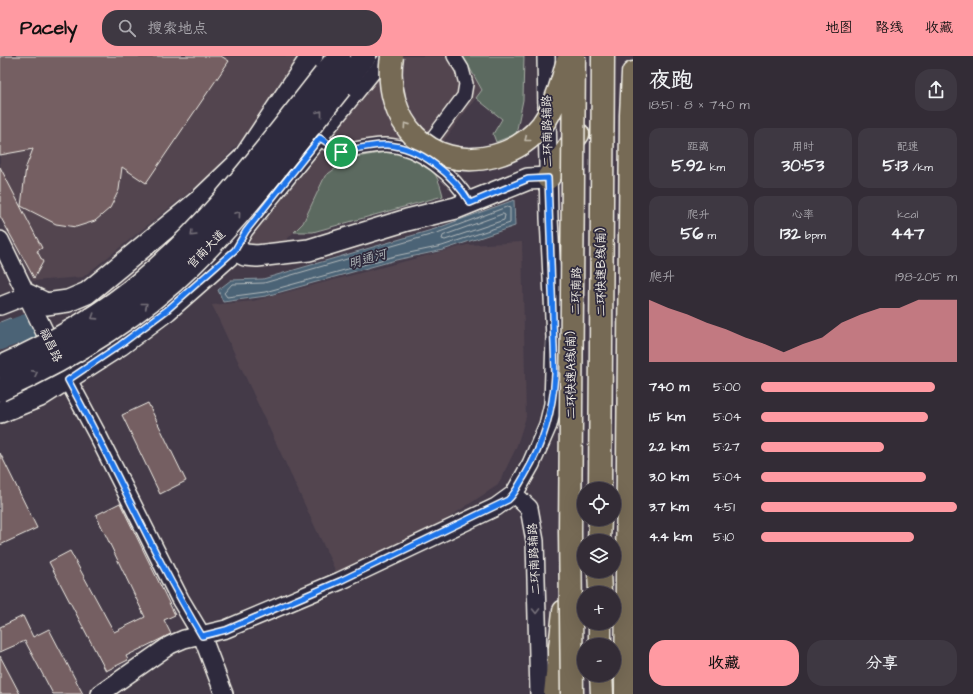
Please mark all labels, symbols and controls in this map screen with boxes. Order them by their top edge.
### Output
search box [102,10,382,46]
text: Pacely [20,15,78,42]
icon: search [116,17,138,39]
text: 搜索地点 [148,18,208,39]
text: 地图 [825,18,853,38]
text: 路线 [875,18,903,38]
text: 收藏 [925,18,953,38]
text: 夜跑 [649,65,693,96]
button: share [915,69,957,111]
street label: 二环南路辅路 [538,95,557,167]
text: 18:51 · 8 × 740 m [649,96,750,114]
one-way arrow [315,111,322,118]
one-way arrow [404,123,411,130]
pin [324,135,358,169]
one-way arrow [524,135,531,142]
text: 距离 [687,139,709,154]
text: 用时 [792,139,814,154]
text: 配速 [897,139,919,154]
icon: arrive [330,141,352,163]
text: 5.92 [672,154,705,178]
text: 30:53 [782,154,824,178]
text: 5:13 [882,154,908,178]
text: km [705,160,725,175]
text: /km [908,160,933,175]
text: 爬升 [687,207,709,222]
text: 心率 [792,207,814,222]
text: kcal [897,207,918,222]
one-way arrow [234,211,241,219]
text: 56 [680,222,703,246]
text: 132 [780,222,801,246]
text: 447 [891,222,924,246]
street label: 官南大道 [184,226,229,273]
street label: 二环快速B线(南) [593,228,610,316]
text: m [703,228,716,243]
text: bpm [801,228,826,243]
one-way arrow [191,229,198,236]
water label: 明通河 [346,244,390,273]
street label: 二环南路 [568,267,585,315]
text: 爬升 [649,268,675,286]
text: 198–205 m [895,268,957,286]
one-way arrow [141,303,148,310]
one-way arrow [91,312,98,320]
street label: 福昌路 [35,325,66,365]
street label: 二环快速A线(南) [563,331,580,419]
one-way arrow [31,371,39,378]
text: 740 m [649,378,689,396]
text: 5:00 [713,378,741,396]
text: 1.5 km [649,408,685,426]
text: 5:04 [713,408,741,426]
text: 2.2 km [649,438,689,456]
text: 5:27 [713,438,740,456]
text: 3.0 km [649,468,689,486]
text: 5:04 [713,468,741,486]
map controls [577,482,621,682]
button: locate [577,482,621,526]
text: 3.7 km [649,498,689,516]
text: 4:51 [713,498,735,516]
street label: 二环南路辅路 [524,523,545,595]
text: 4.4 km [649,528,692,546]
text: 5:10 [713,528,734,546]
button: layers [577,534,621,578]
button: + [577,586,621,630]
one-way arrow [532,608,541,614]
button: − [577,638,621,682]
button: 收藏 [649,640,799,686]
button: 分享 [807,640,957,686]

